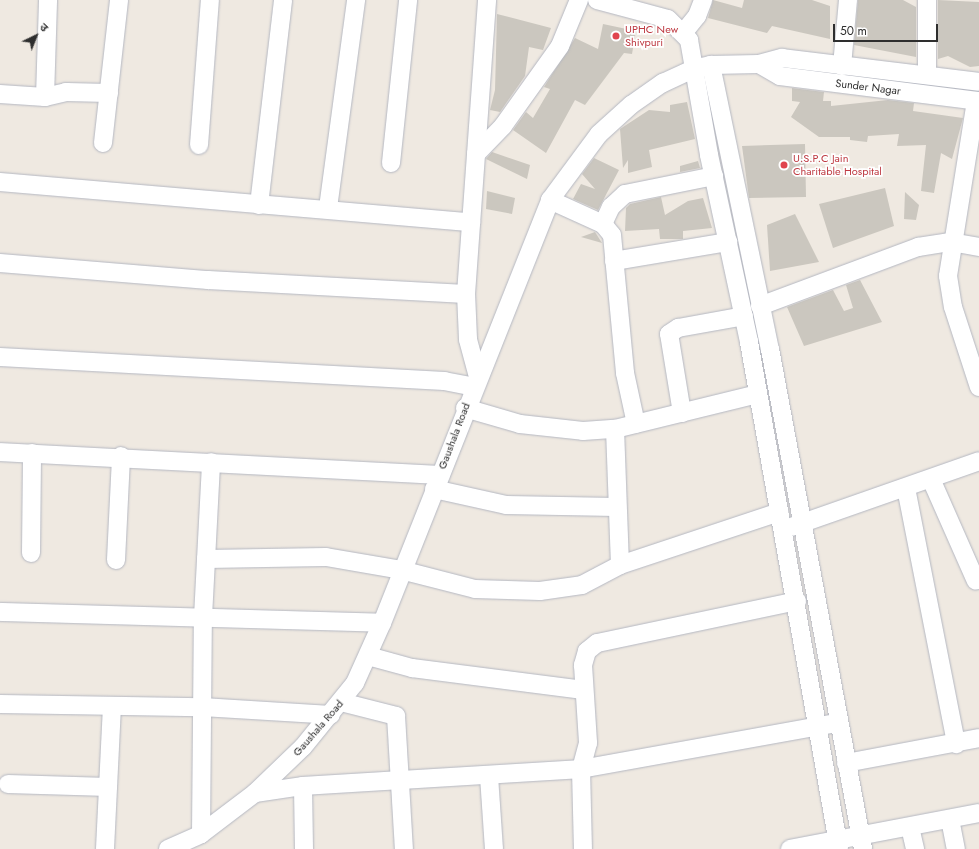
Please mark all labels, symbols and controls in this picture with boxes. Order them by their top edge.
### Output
north arrow [16,16,56,56]
scale bar [835,16,940,42]
text: उ [36,19,52,35]
text: 50 m [840,22,867,40]
place label: UPHC New Shivpuri [625,23,678,49]
marker: UPHC New Shivpuri [610,30,622,42]
street label: Sunder Nagar [835,76,901,98]
place label: U.S.P.C Jain Charitable Hospital [793,152,882,178]
marker: U.S.P.C Jain Charitable Hospital [778,159,790,171]
street label: Gaushala Road [435,401,473,471]
street label: Gaushala Road [290,697,346,759]

